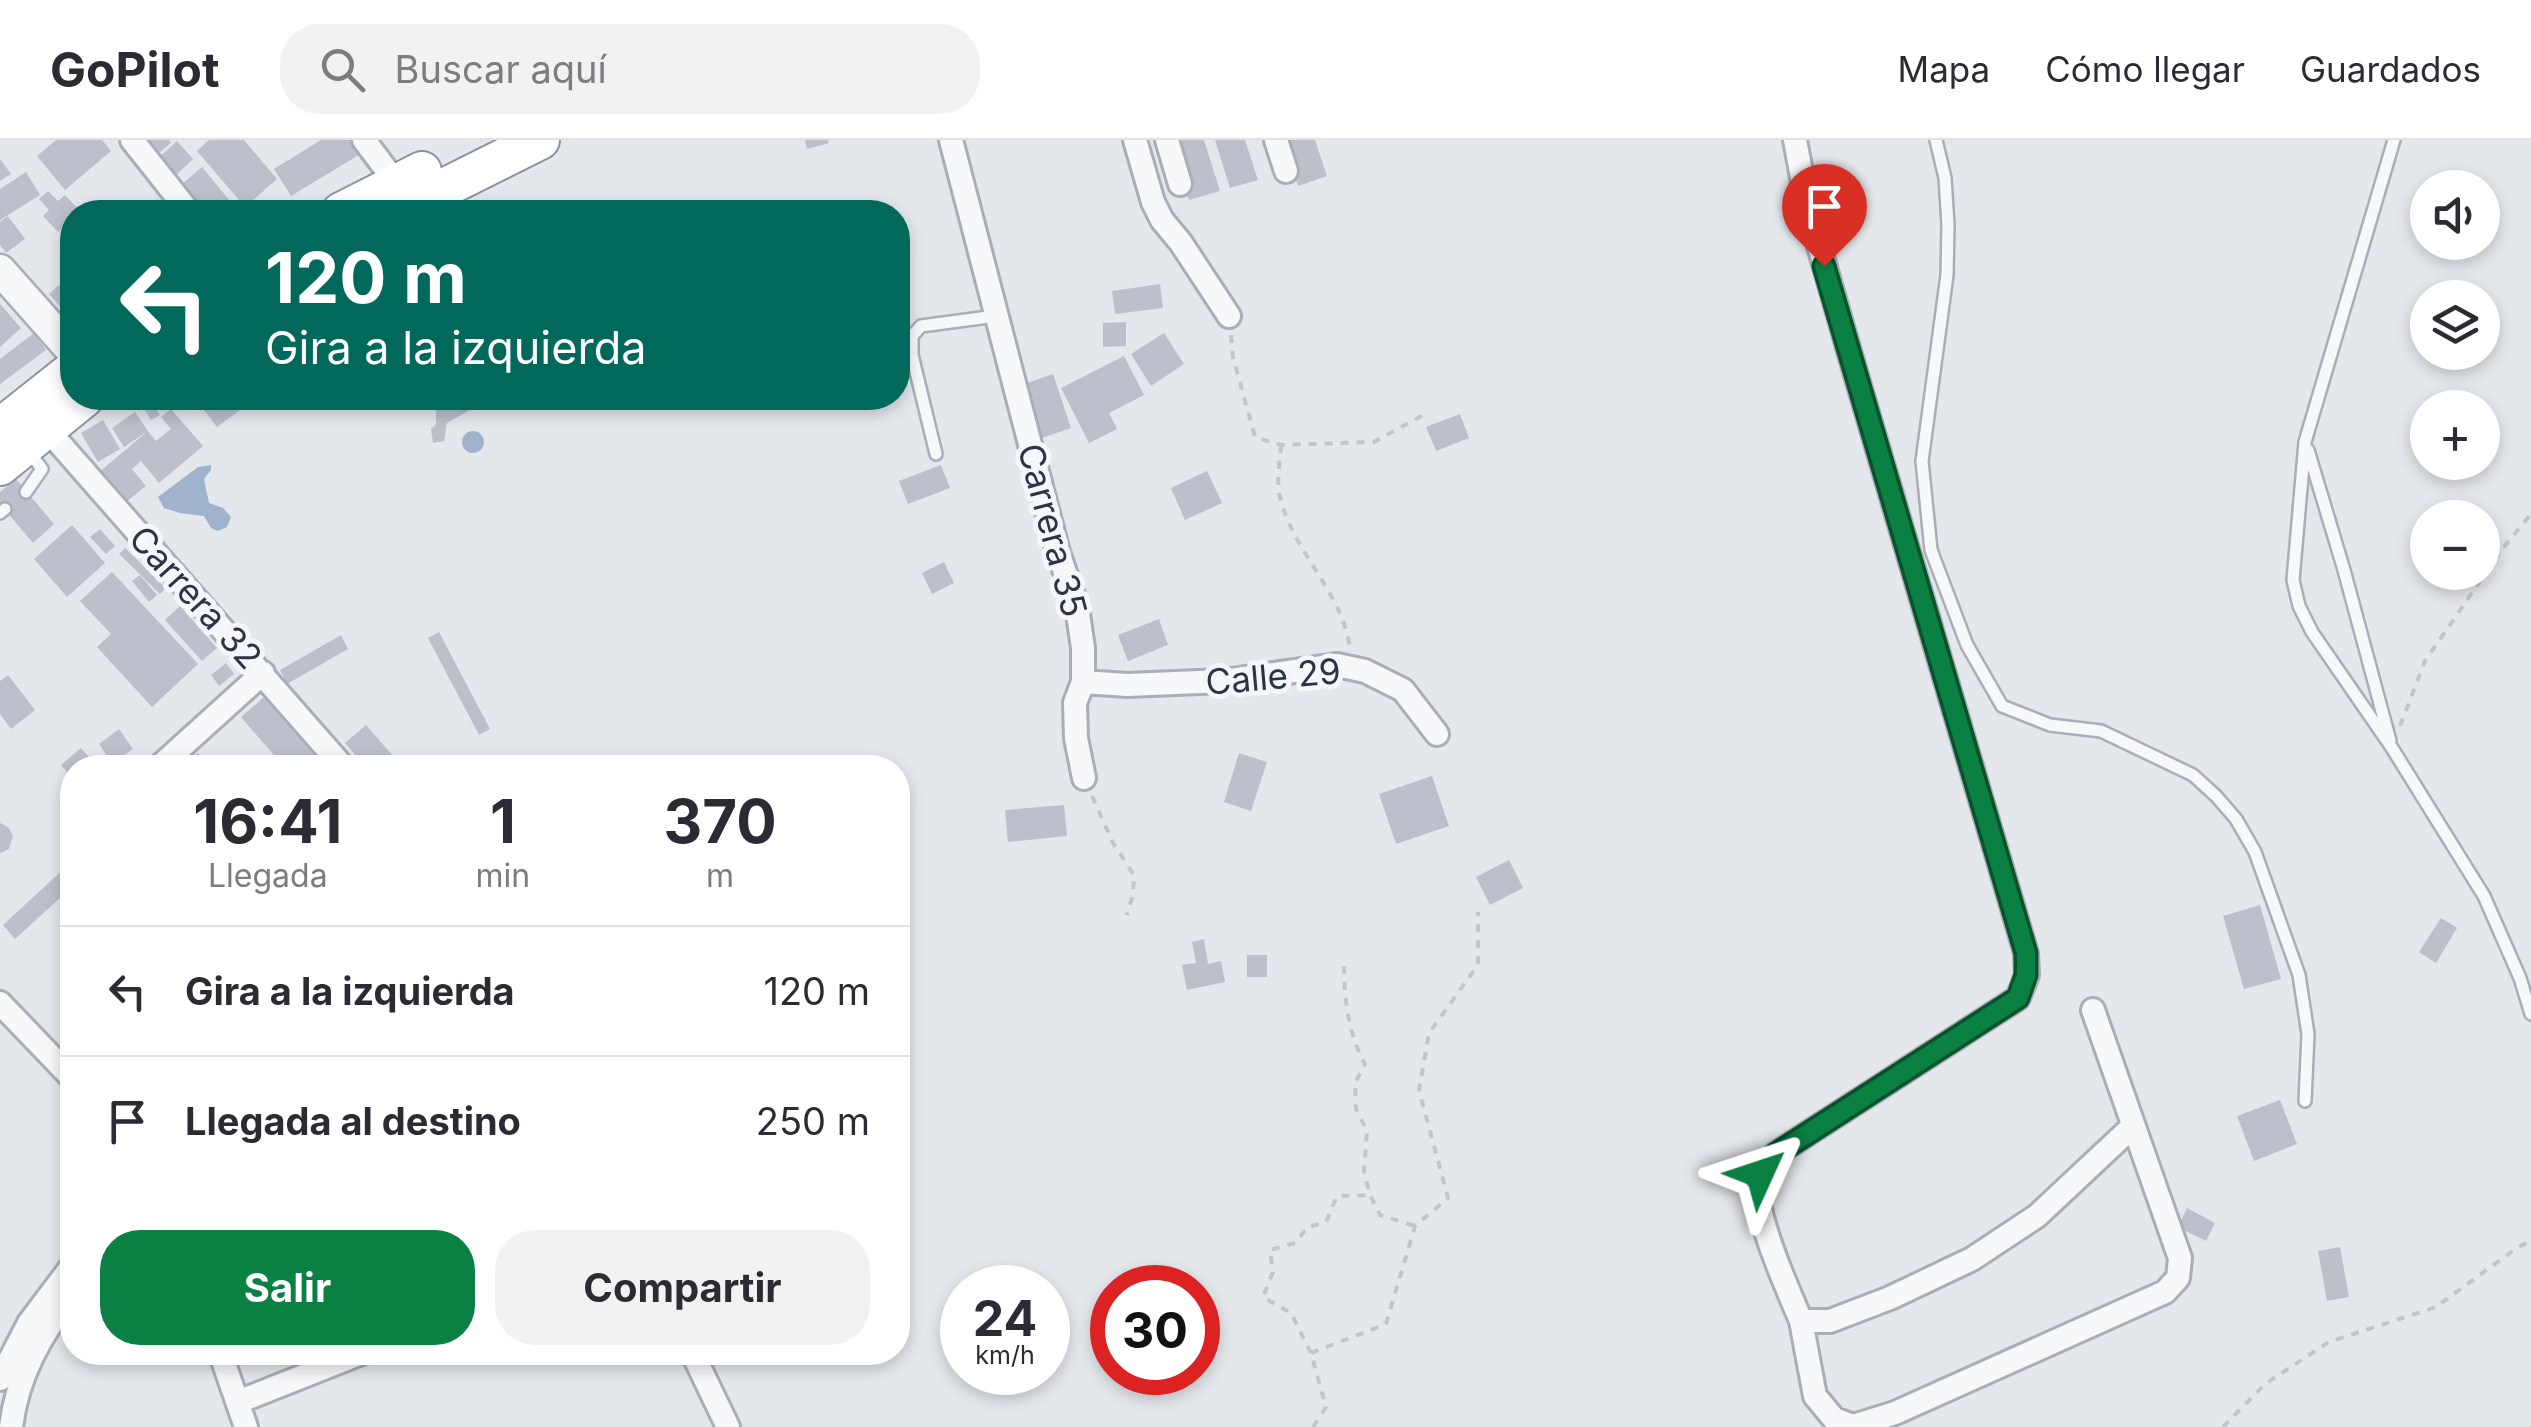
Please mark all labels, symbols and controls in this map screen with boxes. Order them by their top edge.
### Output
search box [280,24,980,114]
text: GoPilot [50,40,220,99]
icon: search [315,42,370,97]
text: Buscar aquí [395,46,607,92]
text: Mapa [1898,48,1990,90]
text: Cómo llegar [2045,48,2245,90]
text: Guardados [2300,48,2481,90]
pin [1782,164,1867,267]
map controls [2410,170,2500,590]
button: sound [2410,170,2500,260]
icon: arrive [1797,179,1852,234]
text: 120 m [265,235,467,320]
icon: left [100,240,230,370]
button: layers [2410,280,2500,370]
text: Gira a la izquierda [265,320,647,375]
button: + [2410,390,2500,480]
street label: Carrera 35 [1010,439,1096,621]
button: − [2410,500,2500,590]
street label: Carrera 32 [121,517,271,677]
street label: Calle 29 [1204,649,1342,703]
text: 16:41 [193,785,342,857]
text: 1 [490,785,516,857]
text: 370 [664,785,777,857]
text: Llegada [208,856,328,895]
text: min [476,856,530,895]
text: m [706,856,734,895]
icon: left [100,964,155,1019]
text: Gira a la izquierda [185,968,515,1014]
text: 120 m [763,968,870,1014]
icon: arrive [100,1094,155,1149]
text: Llegada al destino [185,1098,521,1144]
text: 250 m [756,1098,870,1144]
position arrow [1708,1122,1812,1226]
button: Salir [100,1230,475,1345]
button: Compartir [495,1230,870,1345]
speed limit sign: 30 [1090,1265,1220,1395]
text: 24 [973,1288,1037,1348]
text: km/h [975,1340,1035,1370]

